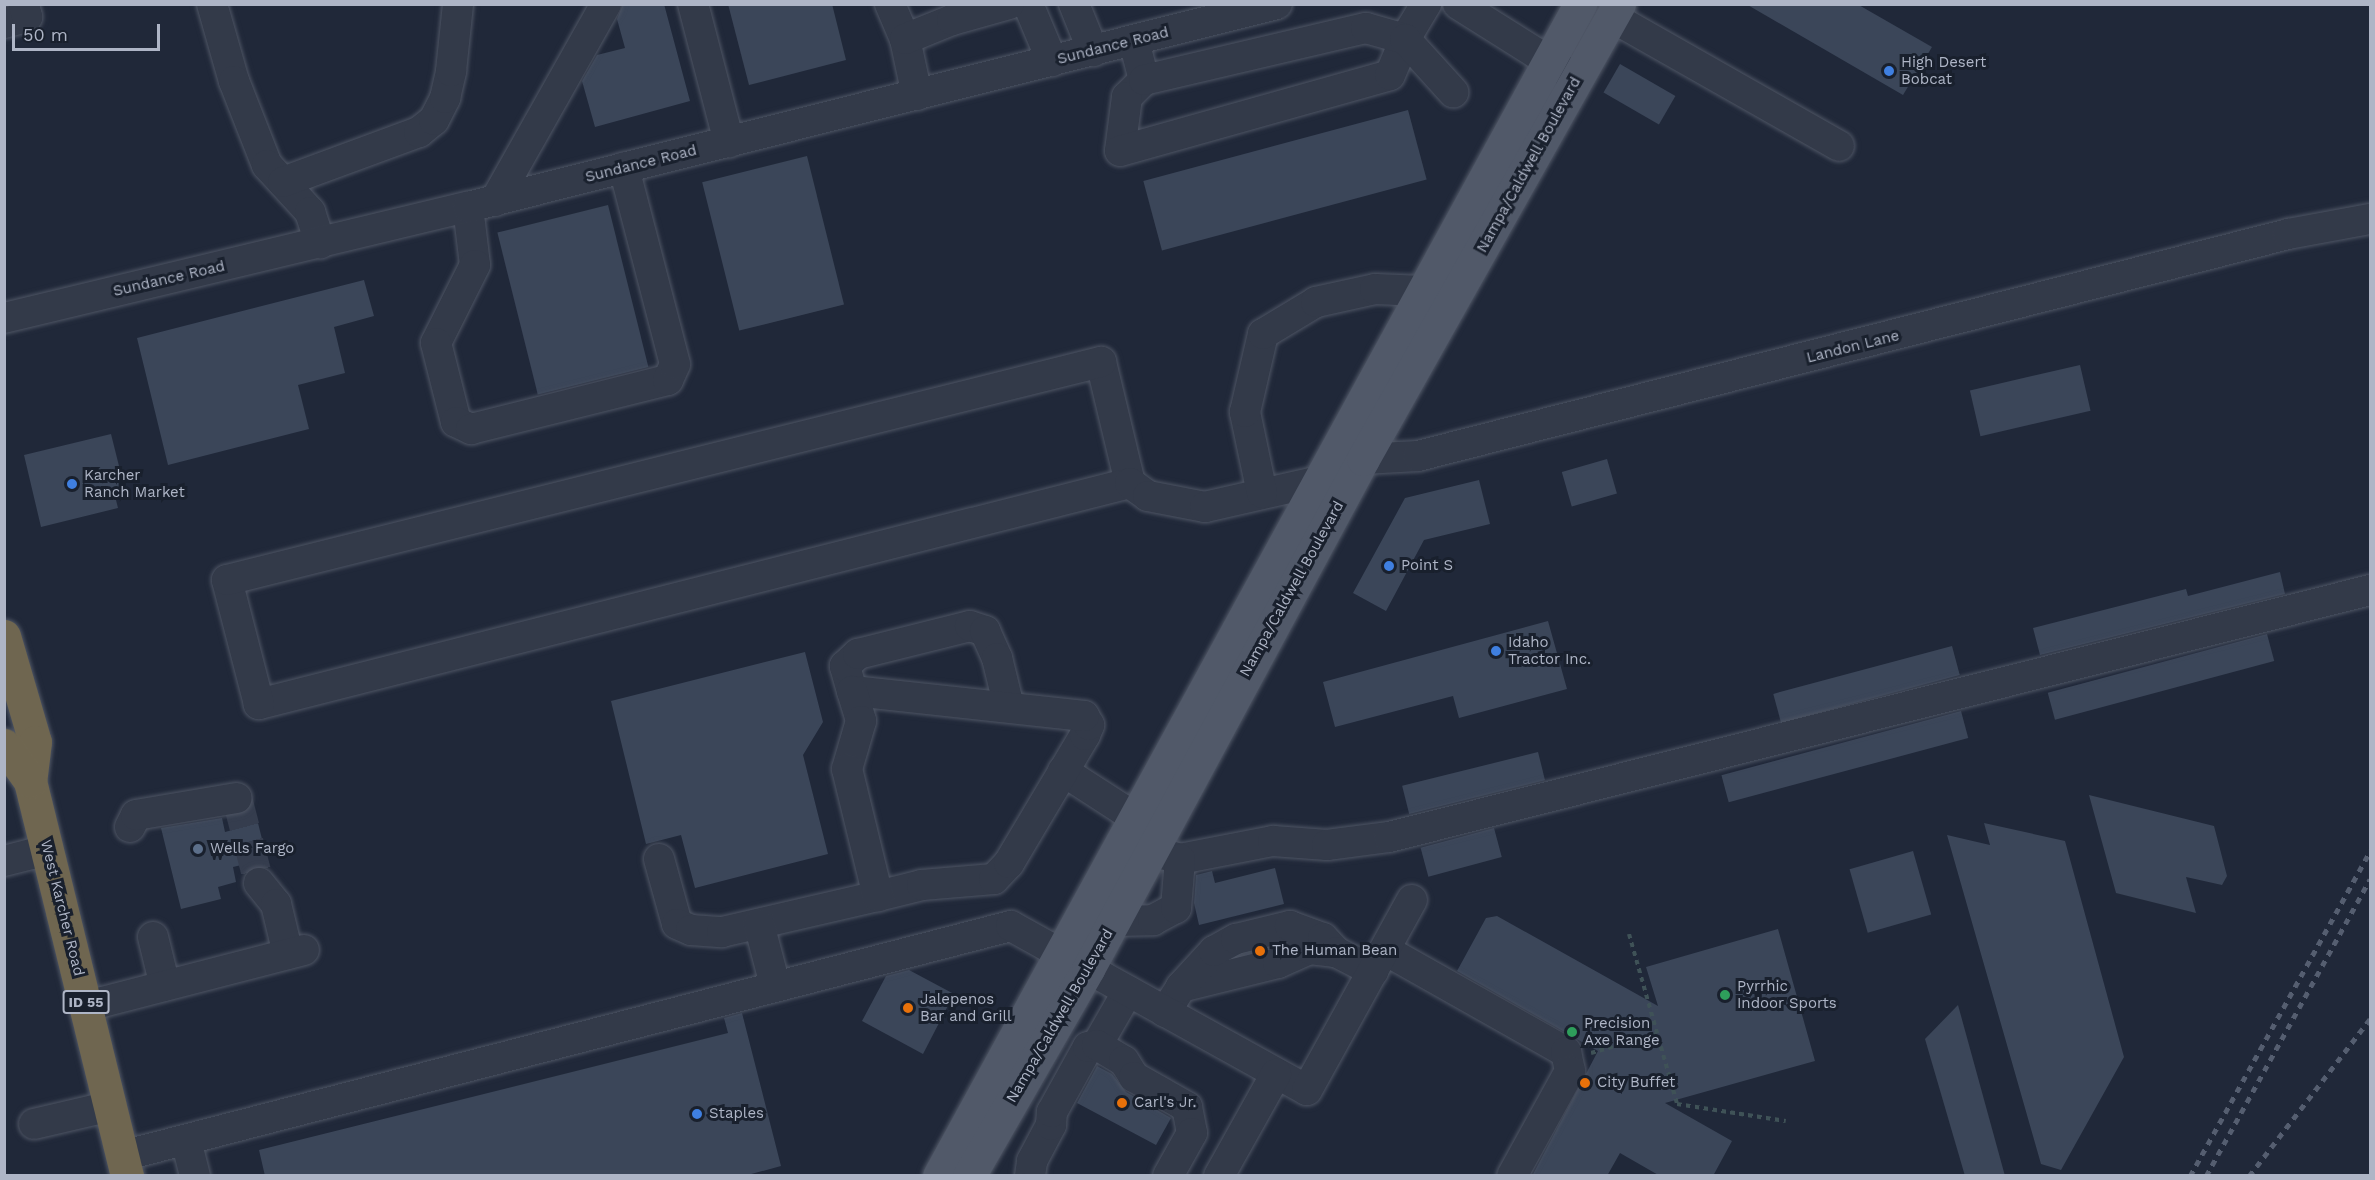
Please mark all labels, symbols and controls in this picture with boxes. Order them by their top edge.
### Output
scale bar [15,12,164,50]
street label: Sundance Road [1055,23,1171,69]
text: 50 m [23,24,68,45]
place label: High Desert Bobcat [1901,53,1986,88]
marker: High Desert Bobcat [1882,64,1896,78]
street label: Nampa/Caldwell Boulevard [1473,74,1585,256]
street label: Sundance Road [583,141,699,187]
street label: Sundance Road [111,257,227,301]
street label: Landon Lane [1805,327,1901,367]
place label: Karcher Ranch Market [84,466,185,501]
marker: Karcher Ranch Market [65,477,79,491]
street label: Nampa/Caldwell Boulevard [1236,498,1348,680]
place label: Point S [1401,557,1453,575]
marker: Point S [1382,559,1396,573]
place label: Idaho Tractor Inc. [1508,633,1591,668]
marker: Idaho Tractor Inc. [1489,644,1503,658]
street label: West Karcher Road [36,838,88,978]
place label: Wells Fargo [210,840,294,858]
marker: Wells Fargo [191,842,205,856]
street label: Nampa/Caldwell Boulevard [1003,926,1117,1106]
place label: The Human Bean [1272,942,1397,960]
marker: The Human Bean [1253,944,1267,958]
place label: Pyrrhic Indoor Sports [1737,977,1837,1012]
marker: Pyrrhic Indoor Sports [1718,988,1732,1002]
place label: Jalepenos Bar and Grill [920,990,1012,1025]
road number: ID 55 [62,991,110,1013]
marker: Jalepenos Bar and Grill [901,1001,915,1015]
place label: Precision Axe Range [1584,1014,1660,1049]
marker: Precision Axe Range [1565,1025,1579,1039]
place label: City Buffet [1597,1074,1676,1092]
marker: City Buffet [1578,1076,1592,1090]
place label: Carl's Jr. [1134,1094,1197,1112]
marker: Carl's Jr. [1115,1096,1129,1110]
place label: Staples [709,1105,764,1123]
marker: Staples [690,1107,704,1121]

